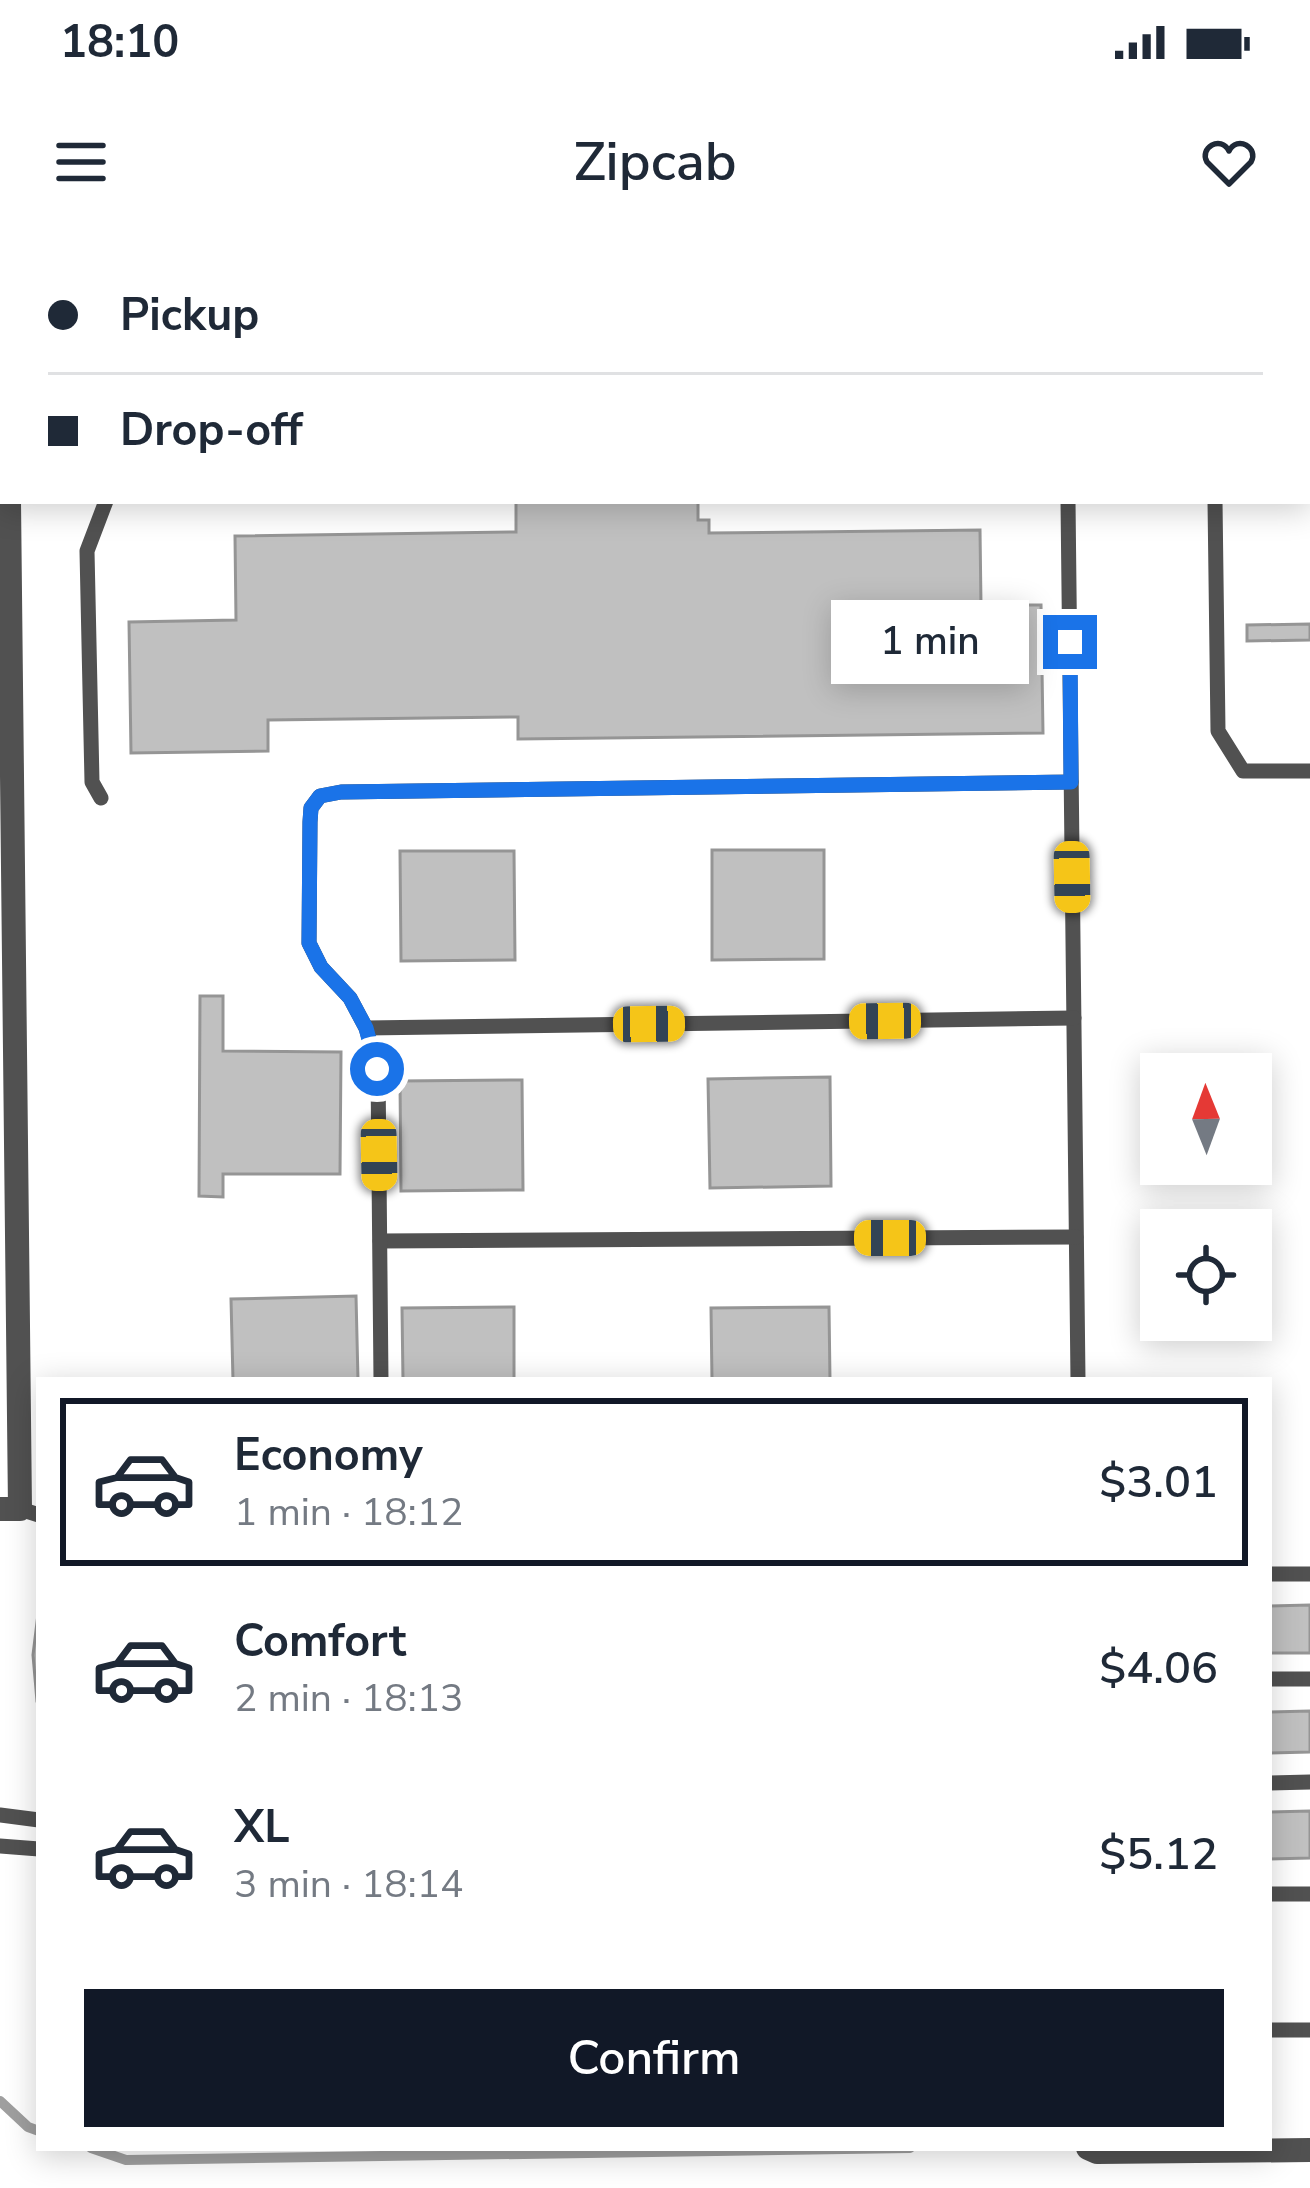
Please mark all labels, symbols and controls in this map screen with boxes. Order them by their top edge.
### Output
text: 18:10 [60,12,179,73]
text: Zipcab [573,125,737,199]
icon: menu [48,129,114,195]
icon: heart [1196,129,1262,195]
text: Pickup [120,285,259,346]
text: Drop-off [120,400,303,461]
callout: 1 min [830,600,1028,684]
text: 1 min [880,615,980,668]
route end [1043,615,1097,669]
car [1053,841,1091,913]
car [849,1002,921,1040]
car [613,1005,685,1043]
route start [350,1042,404,1096]
north arrow [1140,1053,1272,1185]
map controls [1140,1053,1272,1341]
car [360,1119,398,1191]
button: locate [1140,1209,1272,1341]
car [854,1220,926,1256]
text: Economy [234,1425,423,1486]
icon: car [90,1428,198,1536]
text: $3.01 [1099,1452,1218,1513]
text: 1 min · 18:12 [234,1486,463,1539]
text: Comfort [234,1611,406,1672]
icon: car [90,1614,198,1722]
text: $4.06 [1099,1638,1218,1699]
text: 2 min · 18:13 [234,1672,463,1725]
text: XL [234,1797,290,1858]
icon: car [90,1800,198,1908]
text: $5.12 [1099,1824,1218,1885]
text: 3 min · 18:14 [234,1858,463,1911]
button: Confirm [84,1989,1224,2127]

